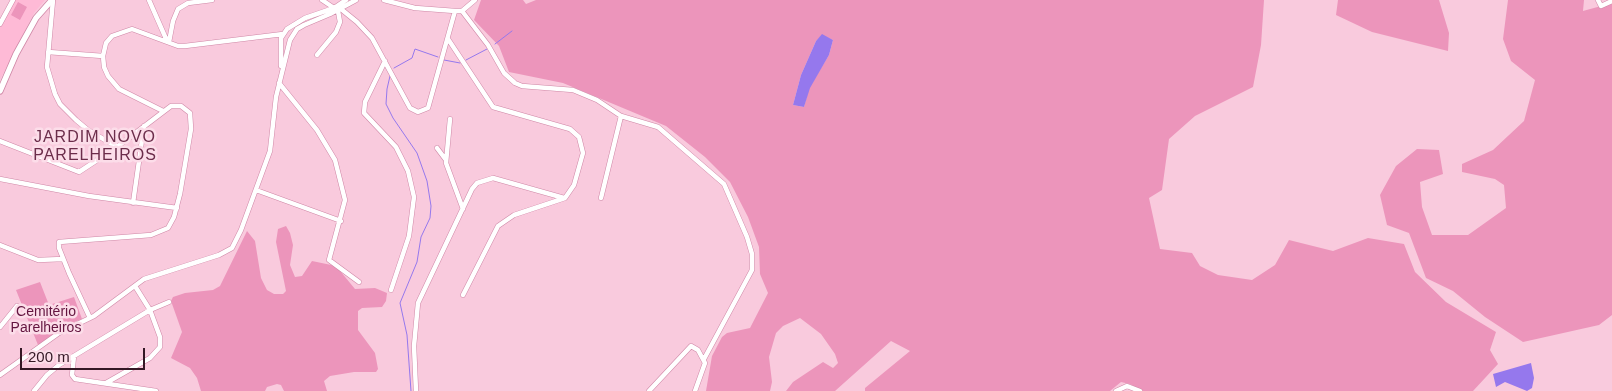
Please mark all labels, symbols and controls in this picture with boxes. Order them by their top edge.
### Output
district label: JARDIM NOVO PARELHEIROS [32,128,158,166]
park label: Cemitério Parelheiros [11,304,81,336]
scale bar [22,338,148,370]
text: 200 m [28,348,70,365]

